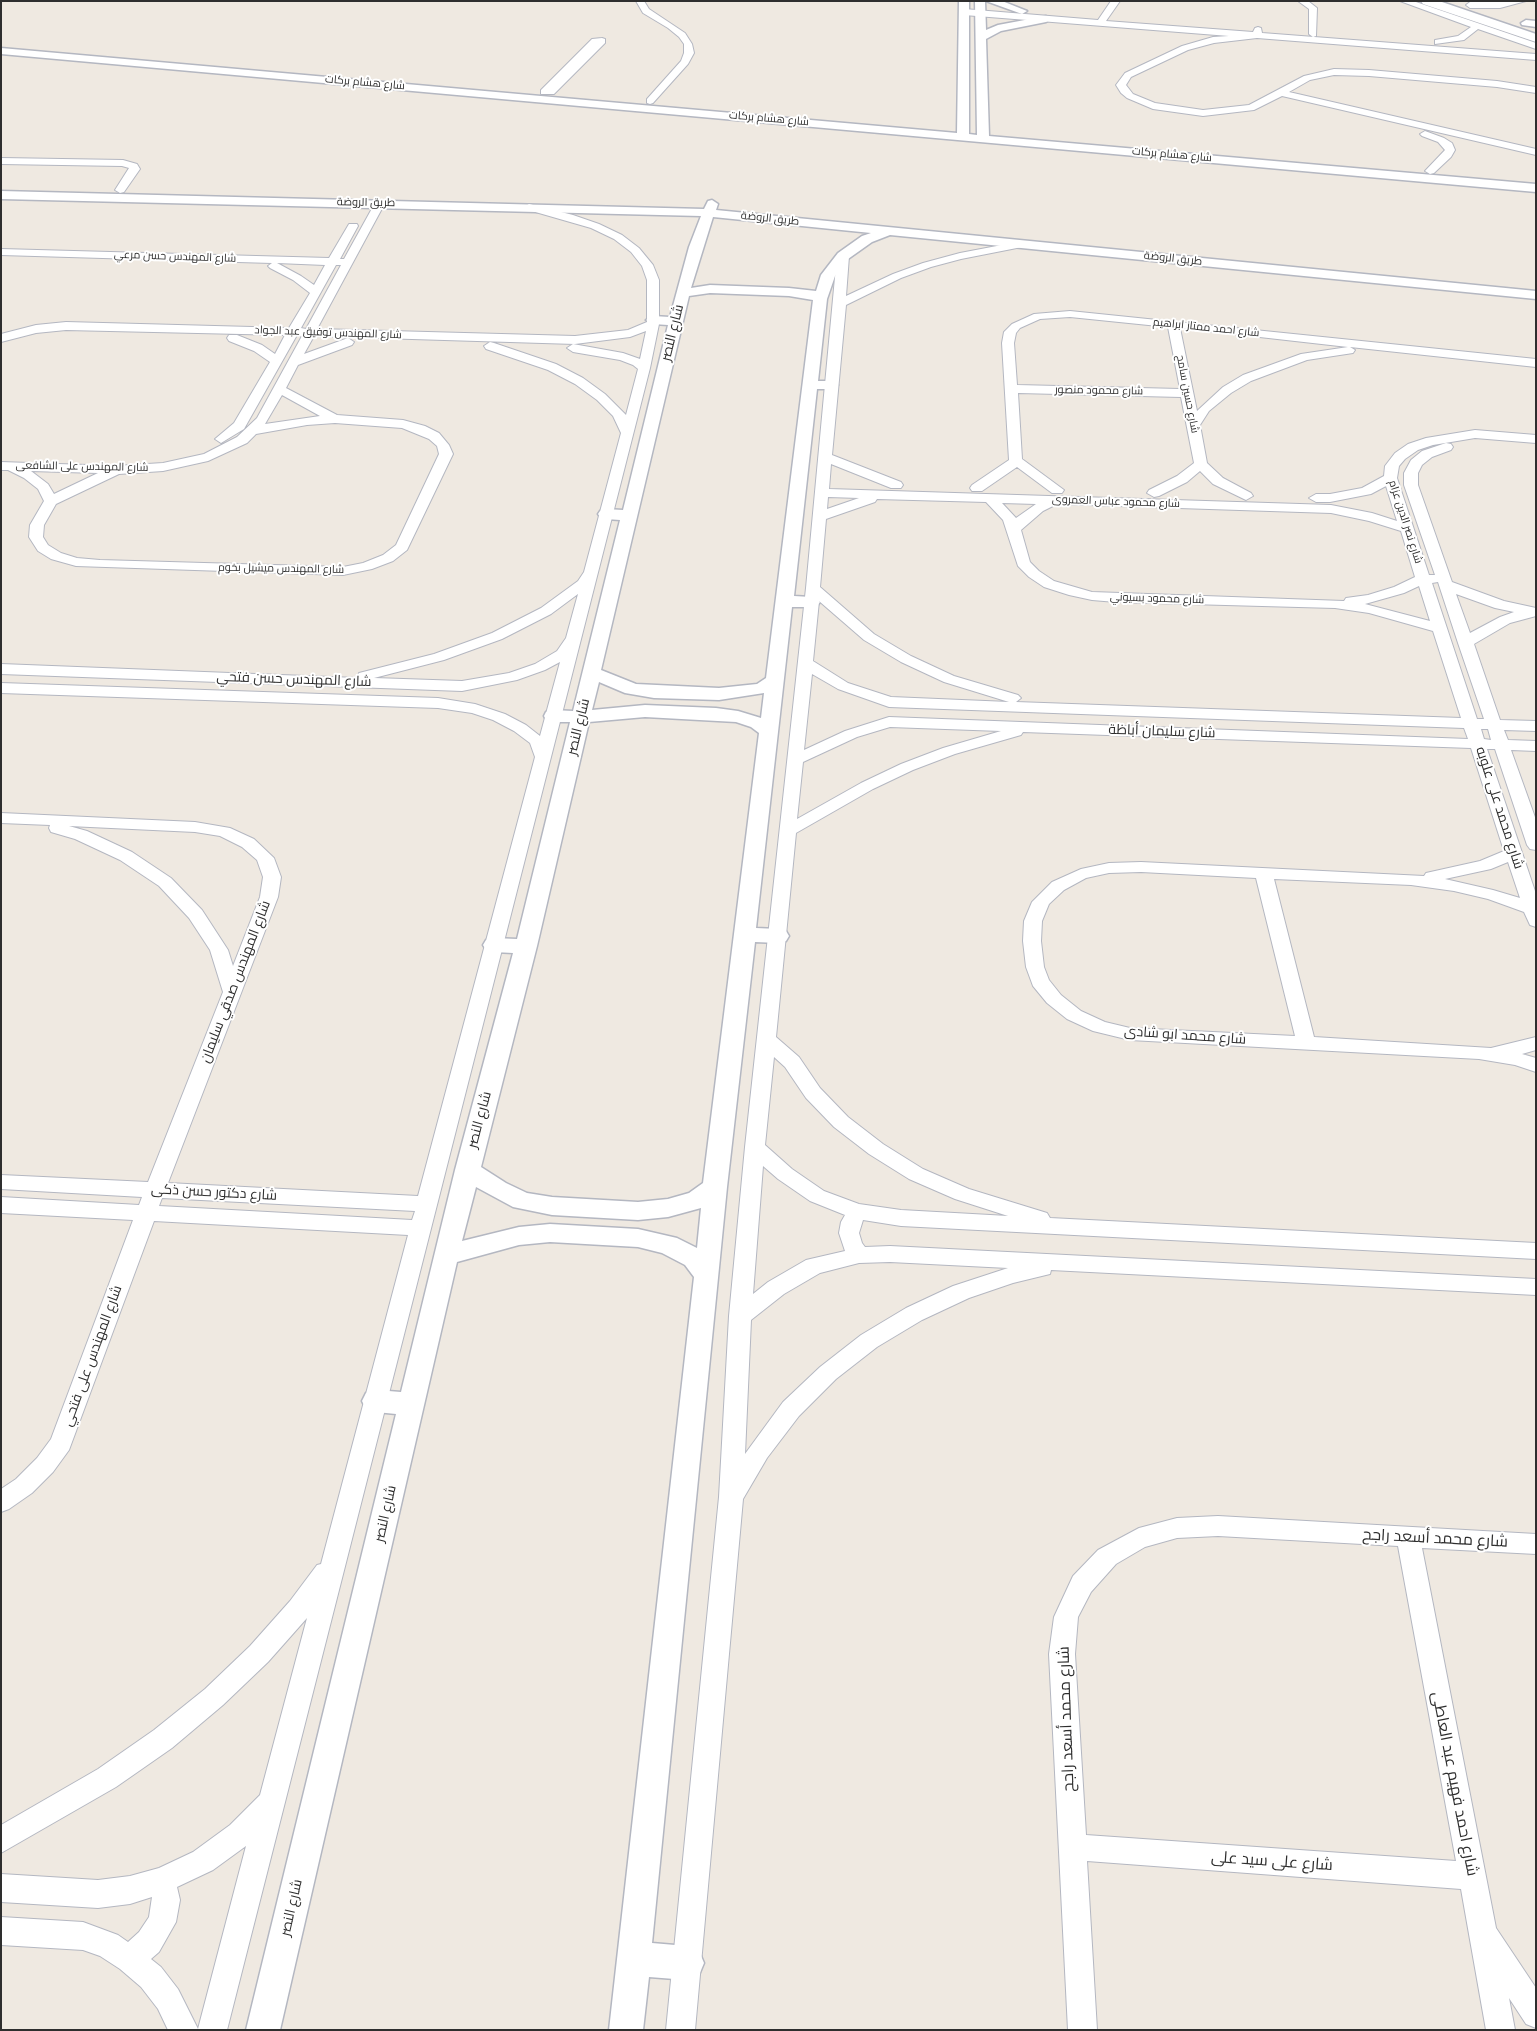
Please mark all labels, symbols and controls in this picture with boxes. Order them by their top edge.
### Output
street label: شارع هشام بركات [324,73,406,93]
street label: شارع هشام بركات [728,109,810,129]
street label: شارع هشام بركات [1131,145,1213,165]
street label: طريق الروضة [337,196,395,210]
street label: طريق الروضة [740,209,800,229]
street label: شارع المهندس حسن مرعي [114,248,236,266]
street label: طريق الروضة [1143,249,1203,269]
street label: شارع النصر [658,303,688,363]
street label: شارع احمد ممتاز ابراهيم [1152,316,1260,340]
street label: شارع المهندس توفيق عبد الجواد [254,324,402,342]
street label: شارع حسين سامح [1173,354,1201,434]
street label: شارع محمود منصور [1055,384,1143,398]
street label: شارع المهندس على الشافعى [16,459,148,475]
street label: شارع نصر الدين عزام [1385,479,1425,565]
street label: شارع محمود عباس العمروى [1052,493,1180,511]
street label: شارع المهندس ميشيل بخوم [218,561,344,577]
street label: شارع محمود بسيوني [1110,591,1204,607]
street label: شارع المهندس حسن فتحي [216,669,372,691]
street label: شارع النصر [564,697,594,757]
street label: شارع سليمان أباظة [1108,722,1216,742]
street label: شارع محمد على علوبه [1471,745,1527,871]
street label: شارع المهندس صدقي سليمان [197,899,275,1065]
street label: شارع محمد ابو شادى [1123,1023,1247,1049]
street label: شارع النصر [464,1090,496,1150]
street label: شارع دكتور حسن ذكى [151,1181,277,1205]
street label: شارع المهندس على فتحي [60,1283,126,1429]
street label: شارع النصر [371,1484,401,1544]
street label: شارع محمد أسعد راجح [1362,1526,1508,1552]
street label: شارع محمد أسعد راجح [1055,1646,1079,1792]
street label: شارع احمد فهيم عبد العاطى [1427,1690,1481,1878]
street label: شارع على سيد على [1210,1848,1334,1876]
street label: شارع النصر [277,1878,307,1938]

